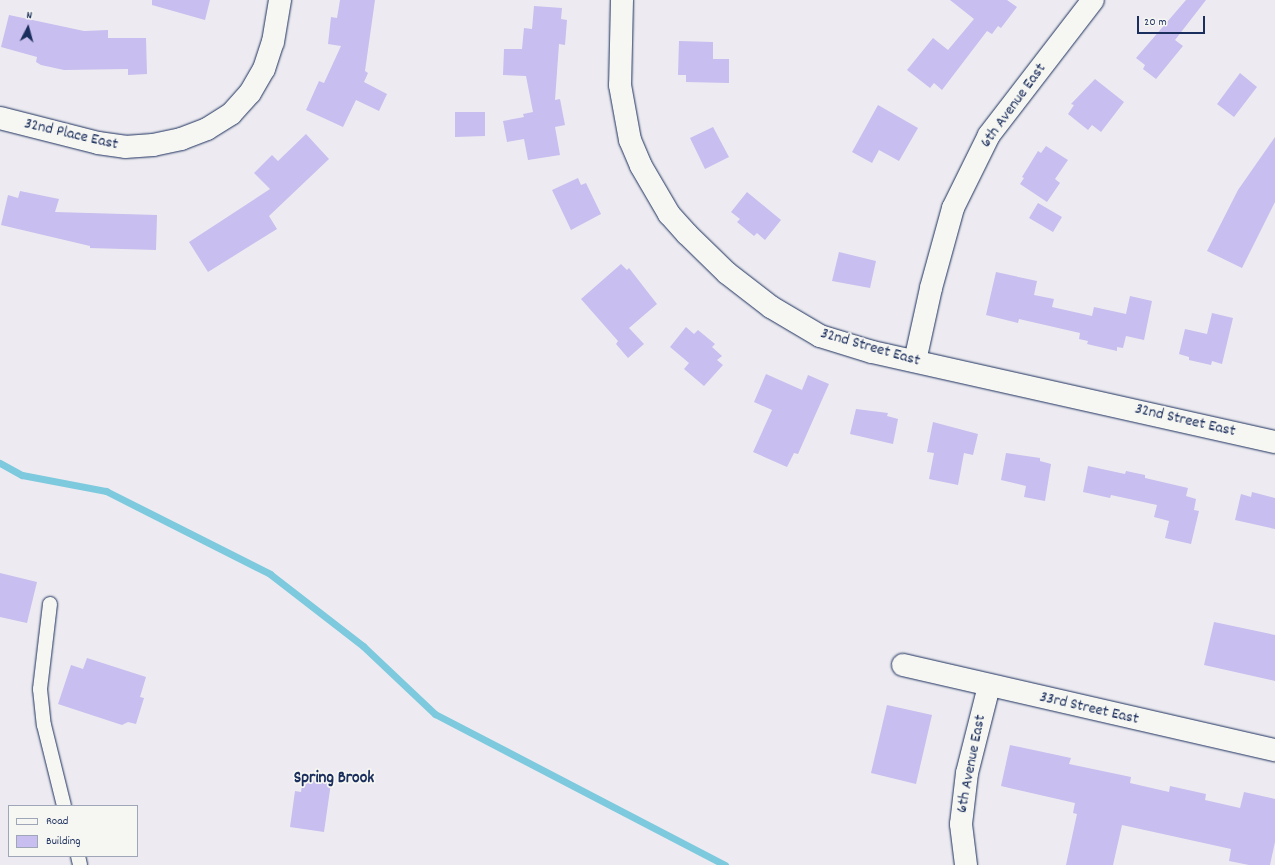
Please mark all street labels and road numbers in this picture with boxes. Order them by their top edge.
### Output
street label: 6th Avenue East [977,60,1051,152]
street label: 32nd Place East [22,115,120,155]
street label: 32nd Street East [818,325,922,371]
street label: 32nd Street East [1133,400,1237,442]
street label: 33rd Street East [1038,688,1140,730]
street label: 6th Avenue East [953,713,991,815]

